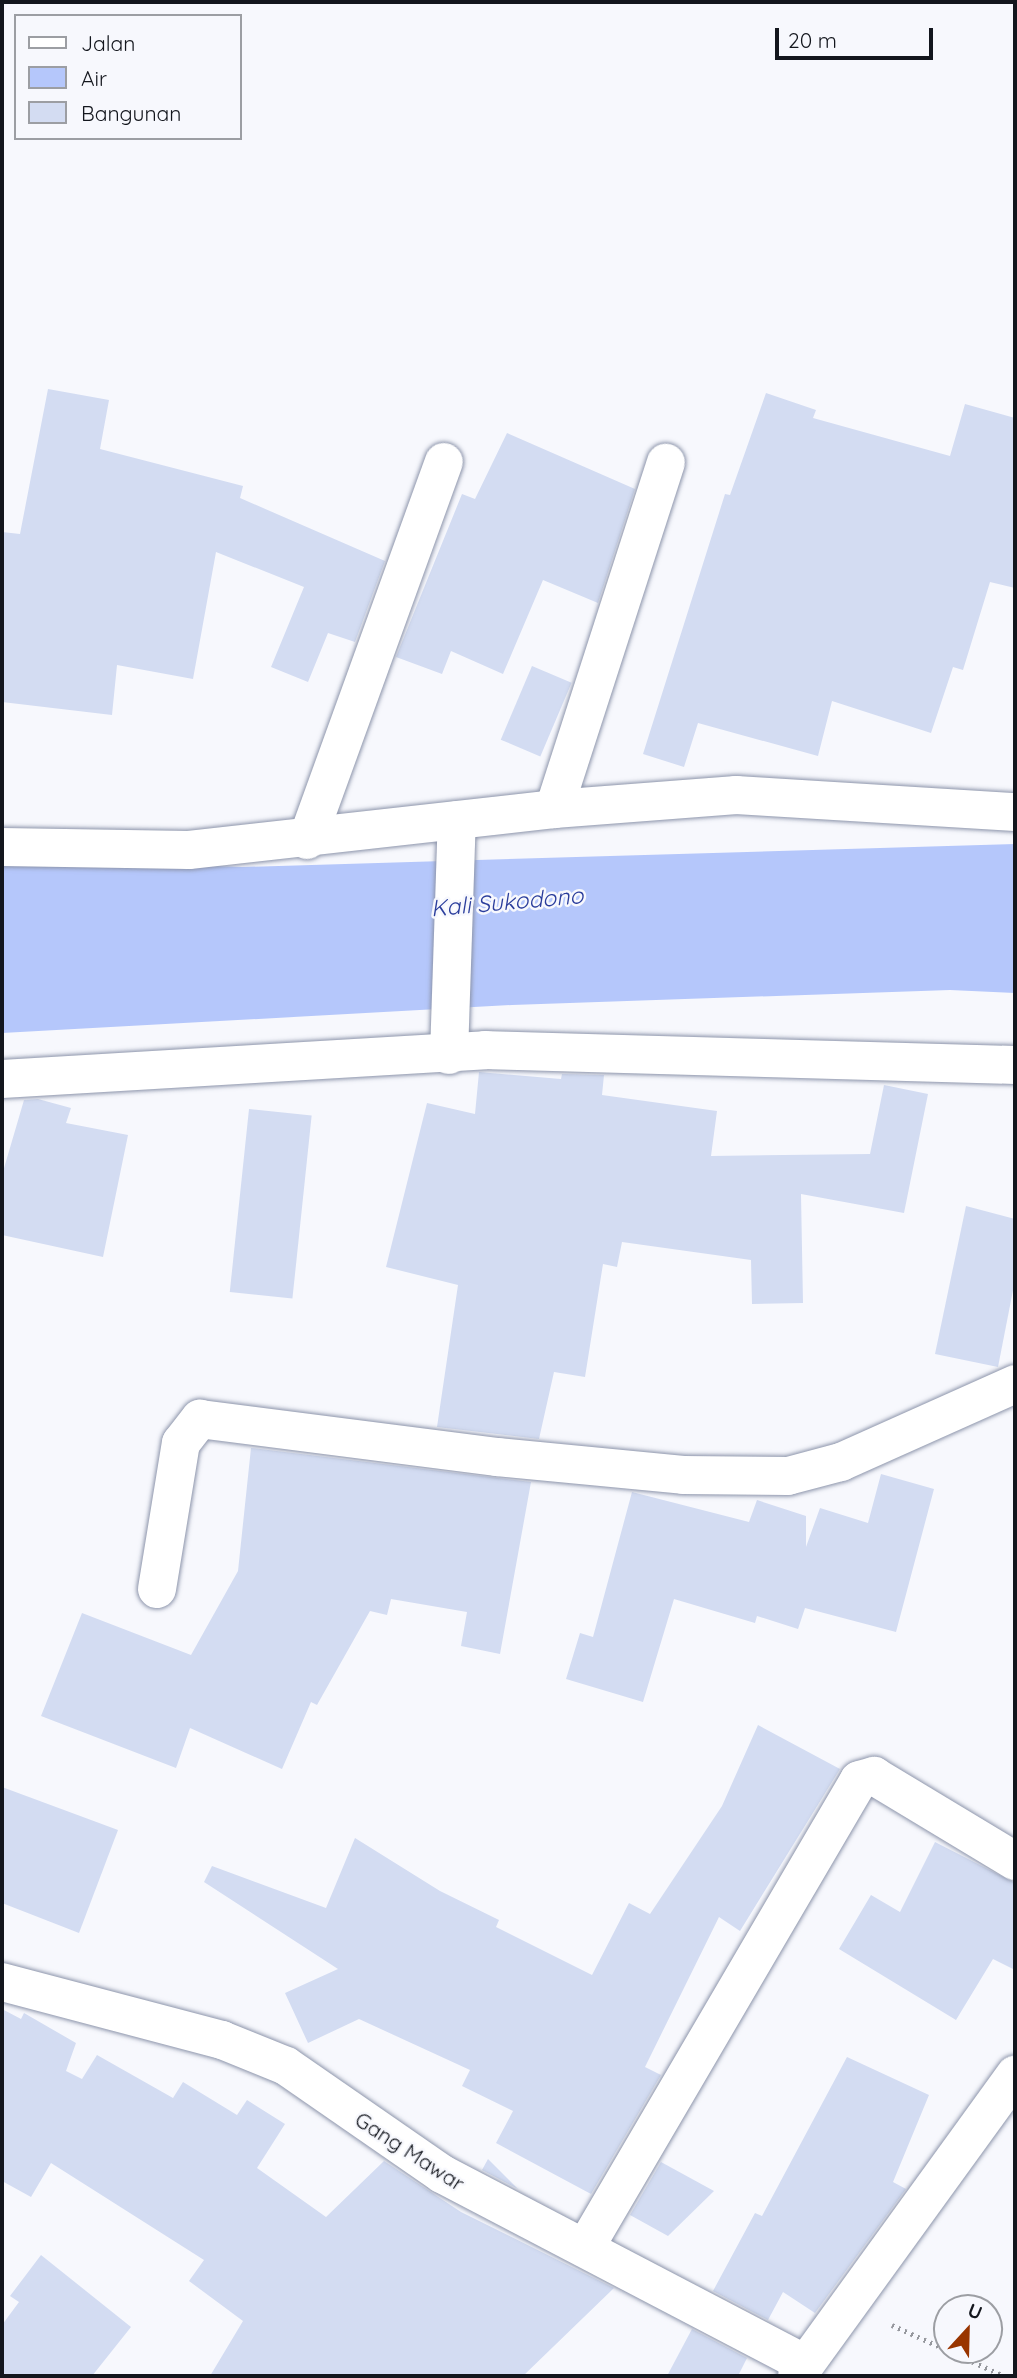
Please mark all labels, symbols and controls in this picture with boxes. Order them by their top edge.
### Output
legend [14,14,242,140]
scale bar [779,14,936,58]
text: 20 m [788,27,837,53]
text: Jalan [81,30,135,56]
text: Air [81,65,107,91]
text: Bangunan [81,100,181,126]
water label: Kali Sukodono [430,882,584,922]
street label: Gang Mawar [351,2106,469,2196]
north arrow [933,2294,1003,2364]
text: U [964,2298,986,2325]

